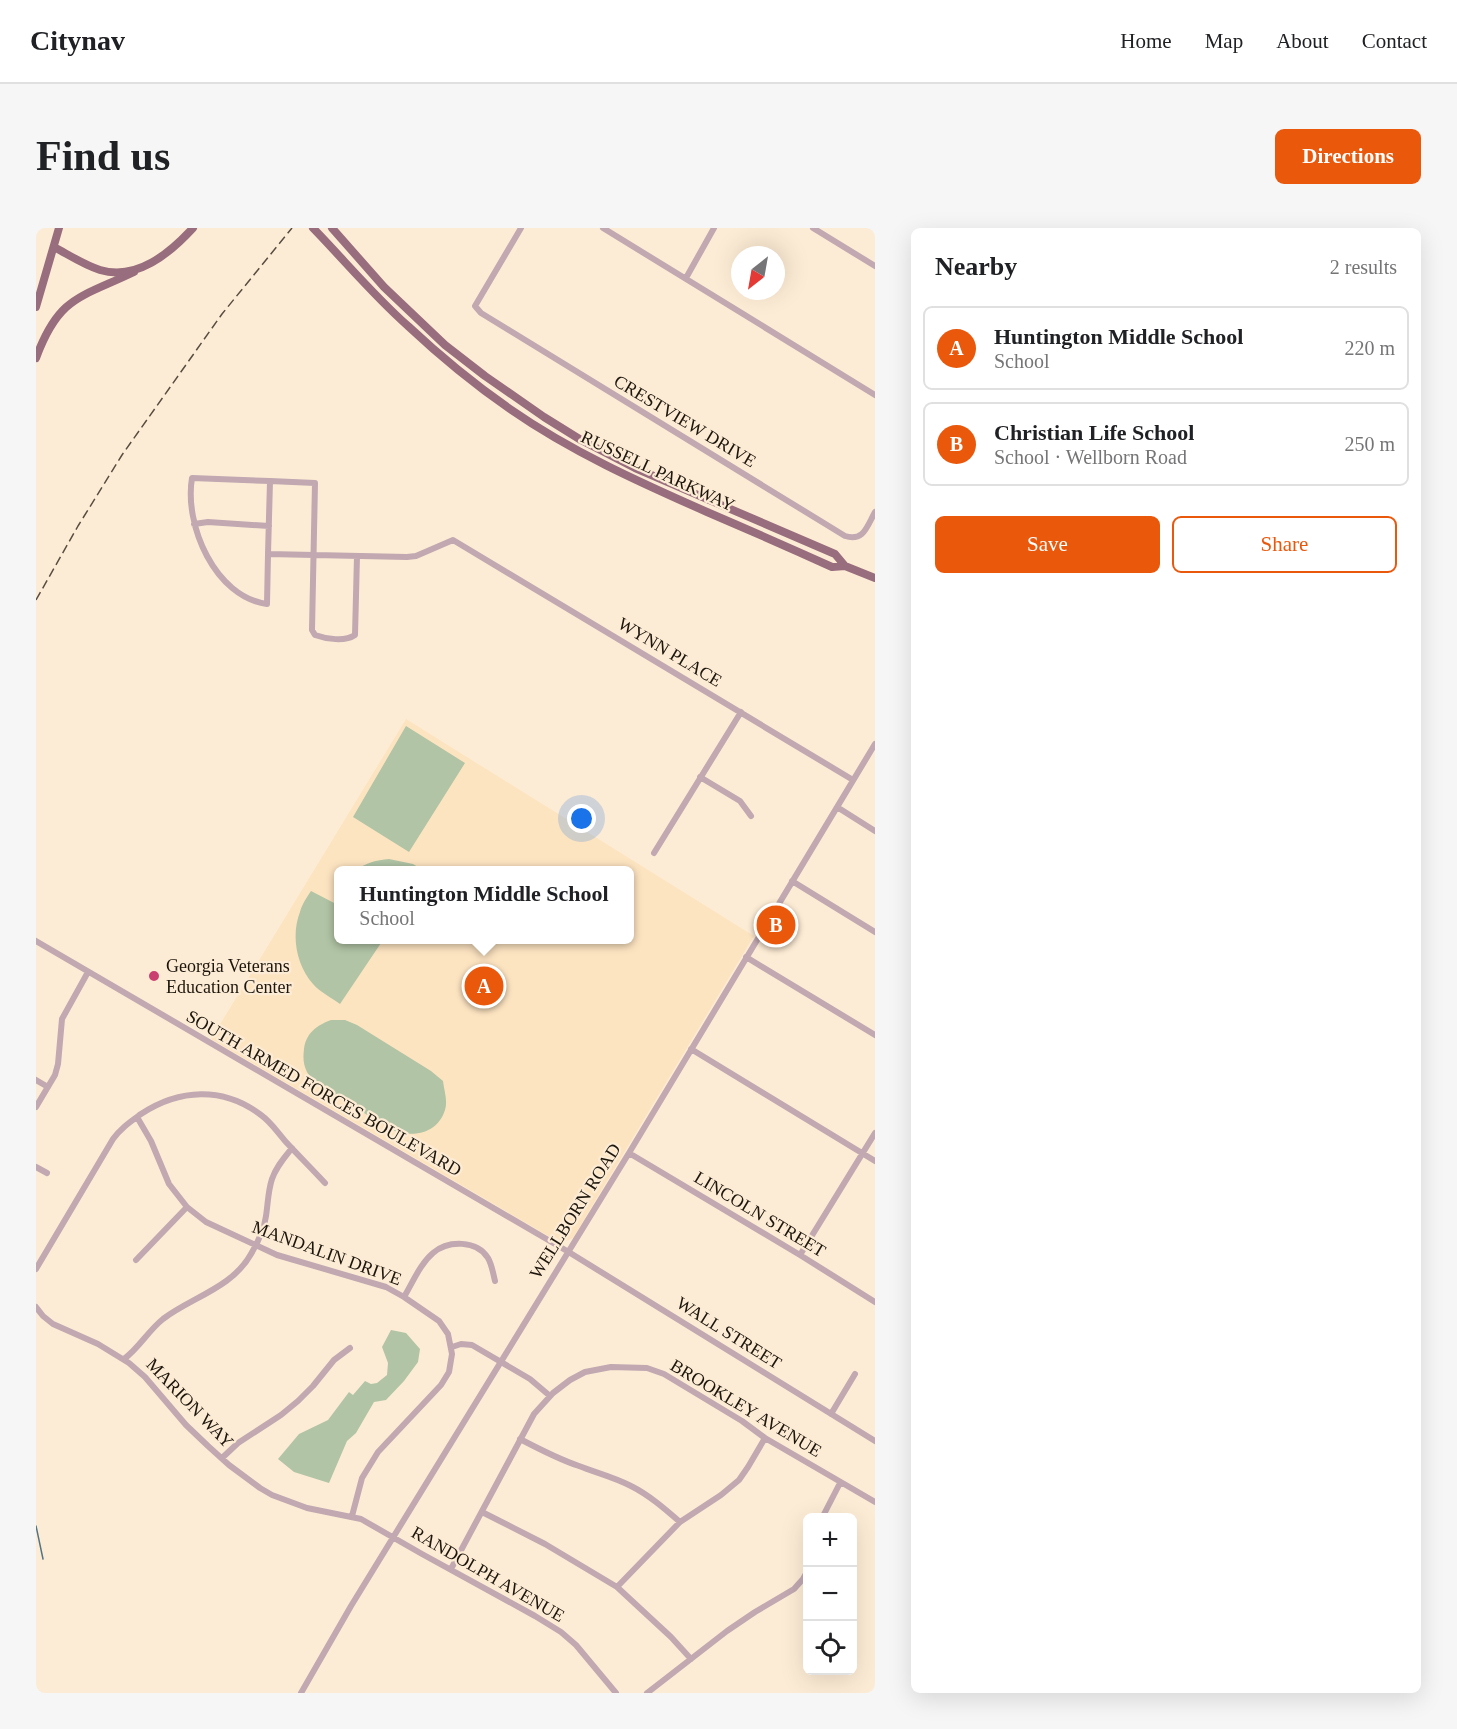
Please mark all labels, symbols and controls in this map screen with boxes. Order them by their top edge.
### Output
text: Citynav [30,25,125,56]
text: Home [1120,29,1172,53]
text: Map [1205,29,1243,53]
text: About [1276,29,1329,53]
text: Contact [1362,29,1427,53]
button: Directions [1275,129,1421,184]
text: Find us [36,133,170,179]
north arrow [731,246,785,300]
text: Nearby [935,252,1017,281]
text: 2 results [1330,256,1397,278]
text: Huntington Middle School [994,324,1243,349]
text: A [949,337,964,359]
text: 220 m [1344,337,1395,359]
text: School [994,350,1050,372]
street label: CRESTVIEW DRIVE [610,371,760,471]
text: Christian Life School [994,420,1194,445]
street label: RUSSELL PARKWAY [578,427,738,515]
text: B [950,433,963,455]
text: 250 m [1344,433,1395,455]
text: School · Wellborn Road [994,446,1187,468]
button: Save [935,516,1160,573]
button: Share [1172,516,1397,573]
street label: WYNN PLACE [614,613,726,691]
your location [567,804,596,833]
popup [334,866,634,944]
text: Huntington Middle School [359,881,609,906]
pin: B [756,902,796,948]
text: School [359,907,415,929]
place label: Georgia Veterans Education Center [166,956,291,997]
pin: A [464,964,504,1008]
marker: Georgia Veterans Education Center [147,969,161,983]
street label: SOUTH ARMED FORCES BOULEVARD [183,1006,465,1180]
street label: WELLBORN ROAD [525,1140,625,1282]
street label: LINCOLN STREET [691,1167,829,1261]
street label: MANDALIN DRIVE [250,1217,404,1289]
street label: WALL STREET [673,1293,785,1373]
street label: MARION WAY [142,1354,238,1452]
street label: BROOKLEY AVENUE [667,1355,825,1461]
map controls [803,1513,857,1675]
button: + [803,1513,857,1567]
street label: RANDOLPH AVENUE [408,1522,568,1626]
button: − [803,1567,857,1621]
button: locate [803,1621,857,1675]

